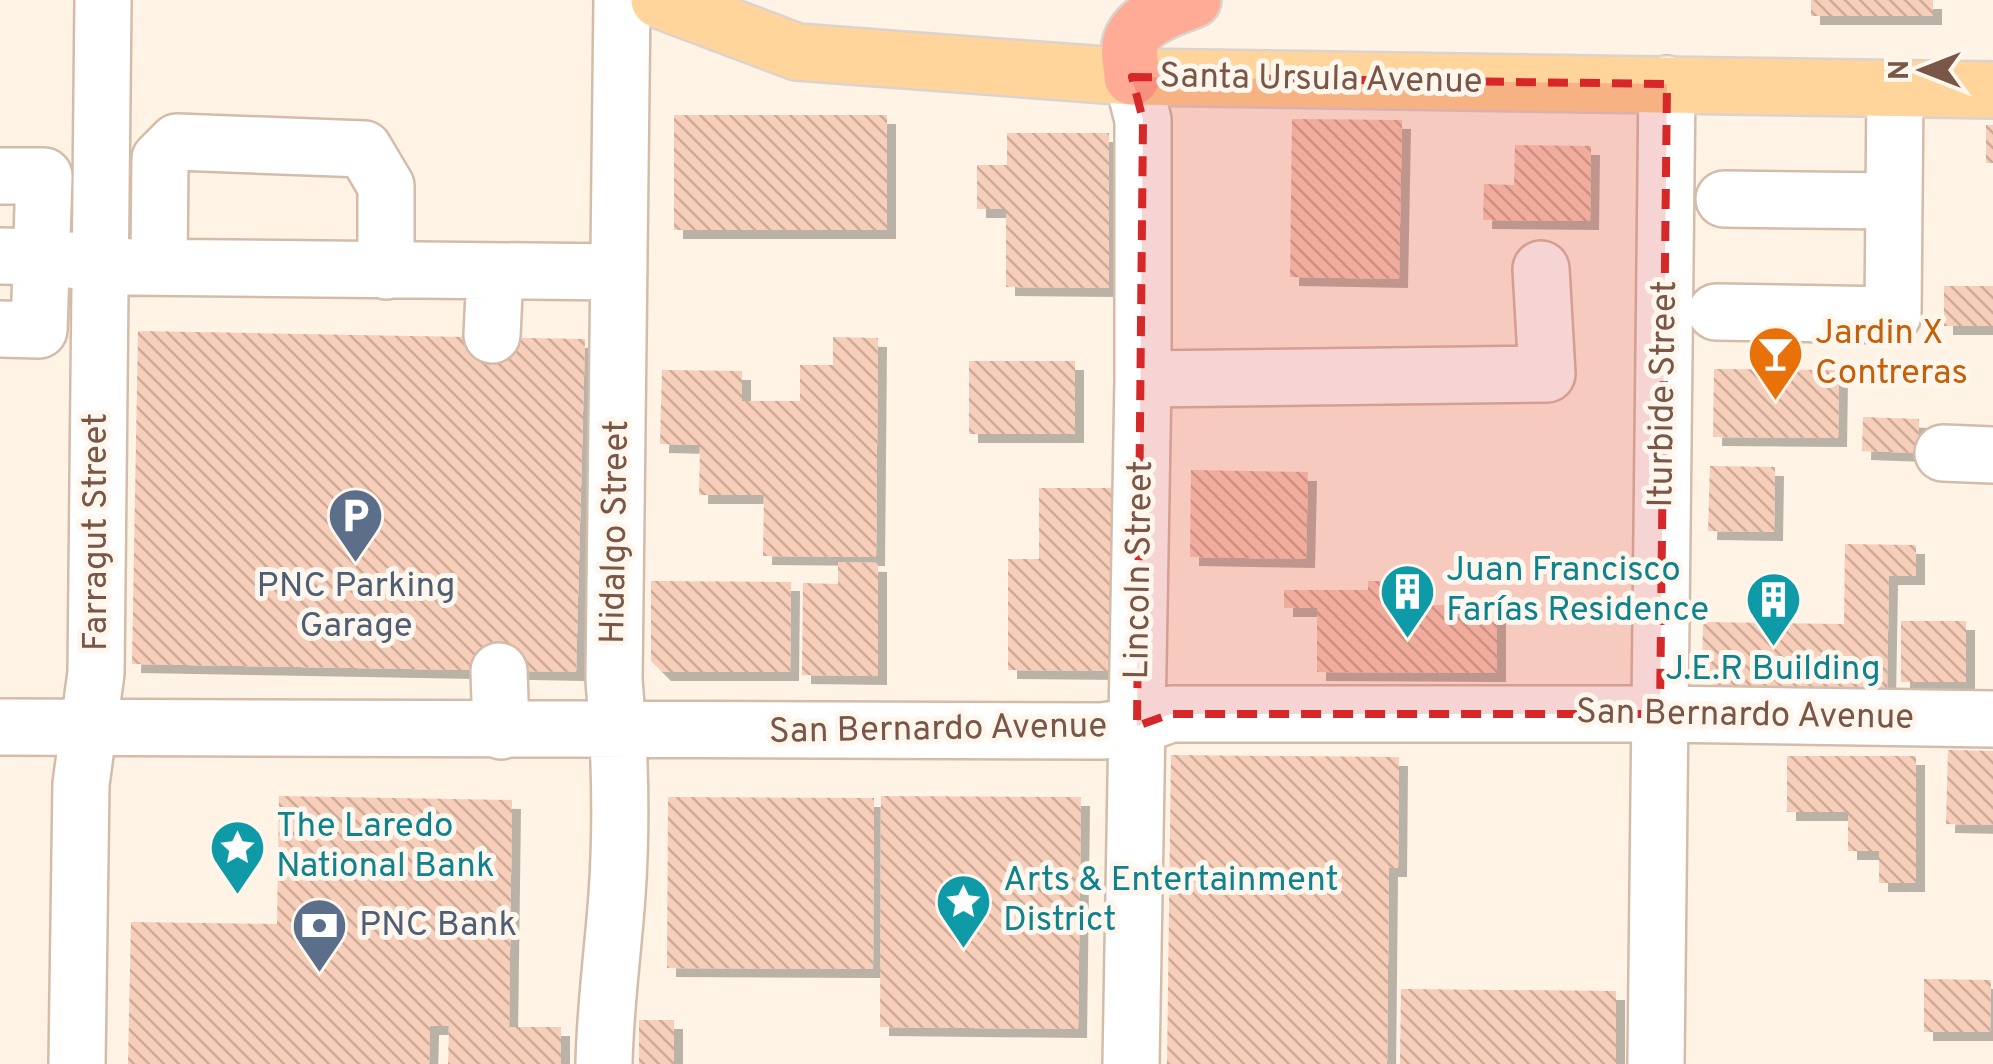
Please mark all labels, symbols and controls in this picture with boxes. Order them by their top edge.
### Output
north arrow [1873,20,1973,120]
street label: Santa Ursula Avenue [1159,55,1483,105]
text: N [1883,60,1919,80]
street label: Iturbide Street [1640,280,1688,508]
place label: Jardin X Contreras [1815,312,1968,396]
bar icon: Jardin X Contreras [1746,324,1806,403]
street label: Farragut Street [75,413,119,651]
street label: Hidalgo Street [592,419,640,645]
street label: Lincoln Street [1116,460,1164,680]
parking icon: PNC Parking Garage [326,486,386,565]
place label: Juan Francisco Farías Residence [1446,549,1709,633]
building icon: Juan Francisco Farías Residence [1377,561,1437,640]
place label: PNC Parking Garage [257,565,455,649]
building icon: J.E.R Building [1743,569,1803,648]
place label: J.E.R Building [1665,648,1881,692]
street label: San Bernardo Avenue [1576,691,1914,741]
street label: San Bernardo Avenue [769,705,1107,755]
place label: The Laredo National Bank [276,805,495,889]
place icon: The Laredo National Bank [207,817,267,896]
place label: Arts & Entertainment District [1003,859,1339,943]
place icon: Arts & Entertainment District [934,871,994,950]
bank icon: PNC Bank [290,896,350,975]
place label: PNC Bank [359,904,517,948]

